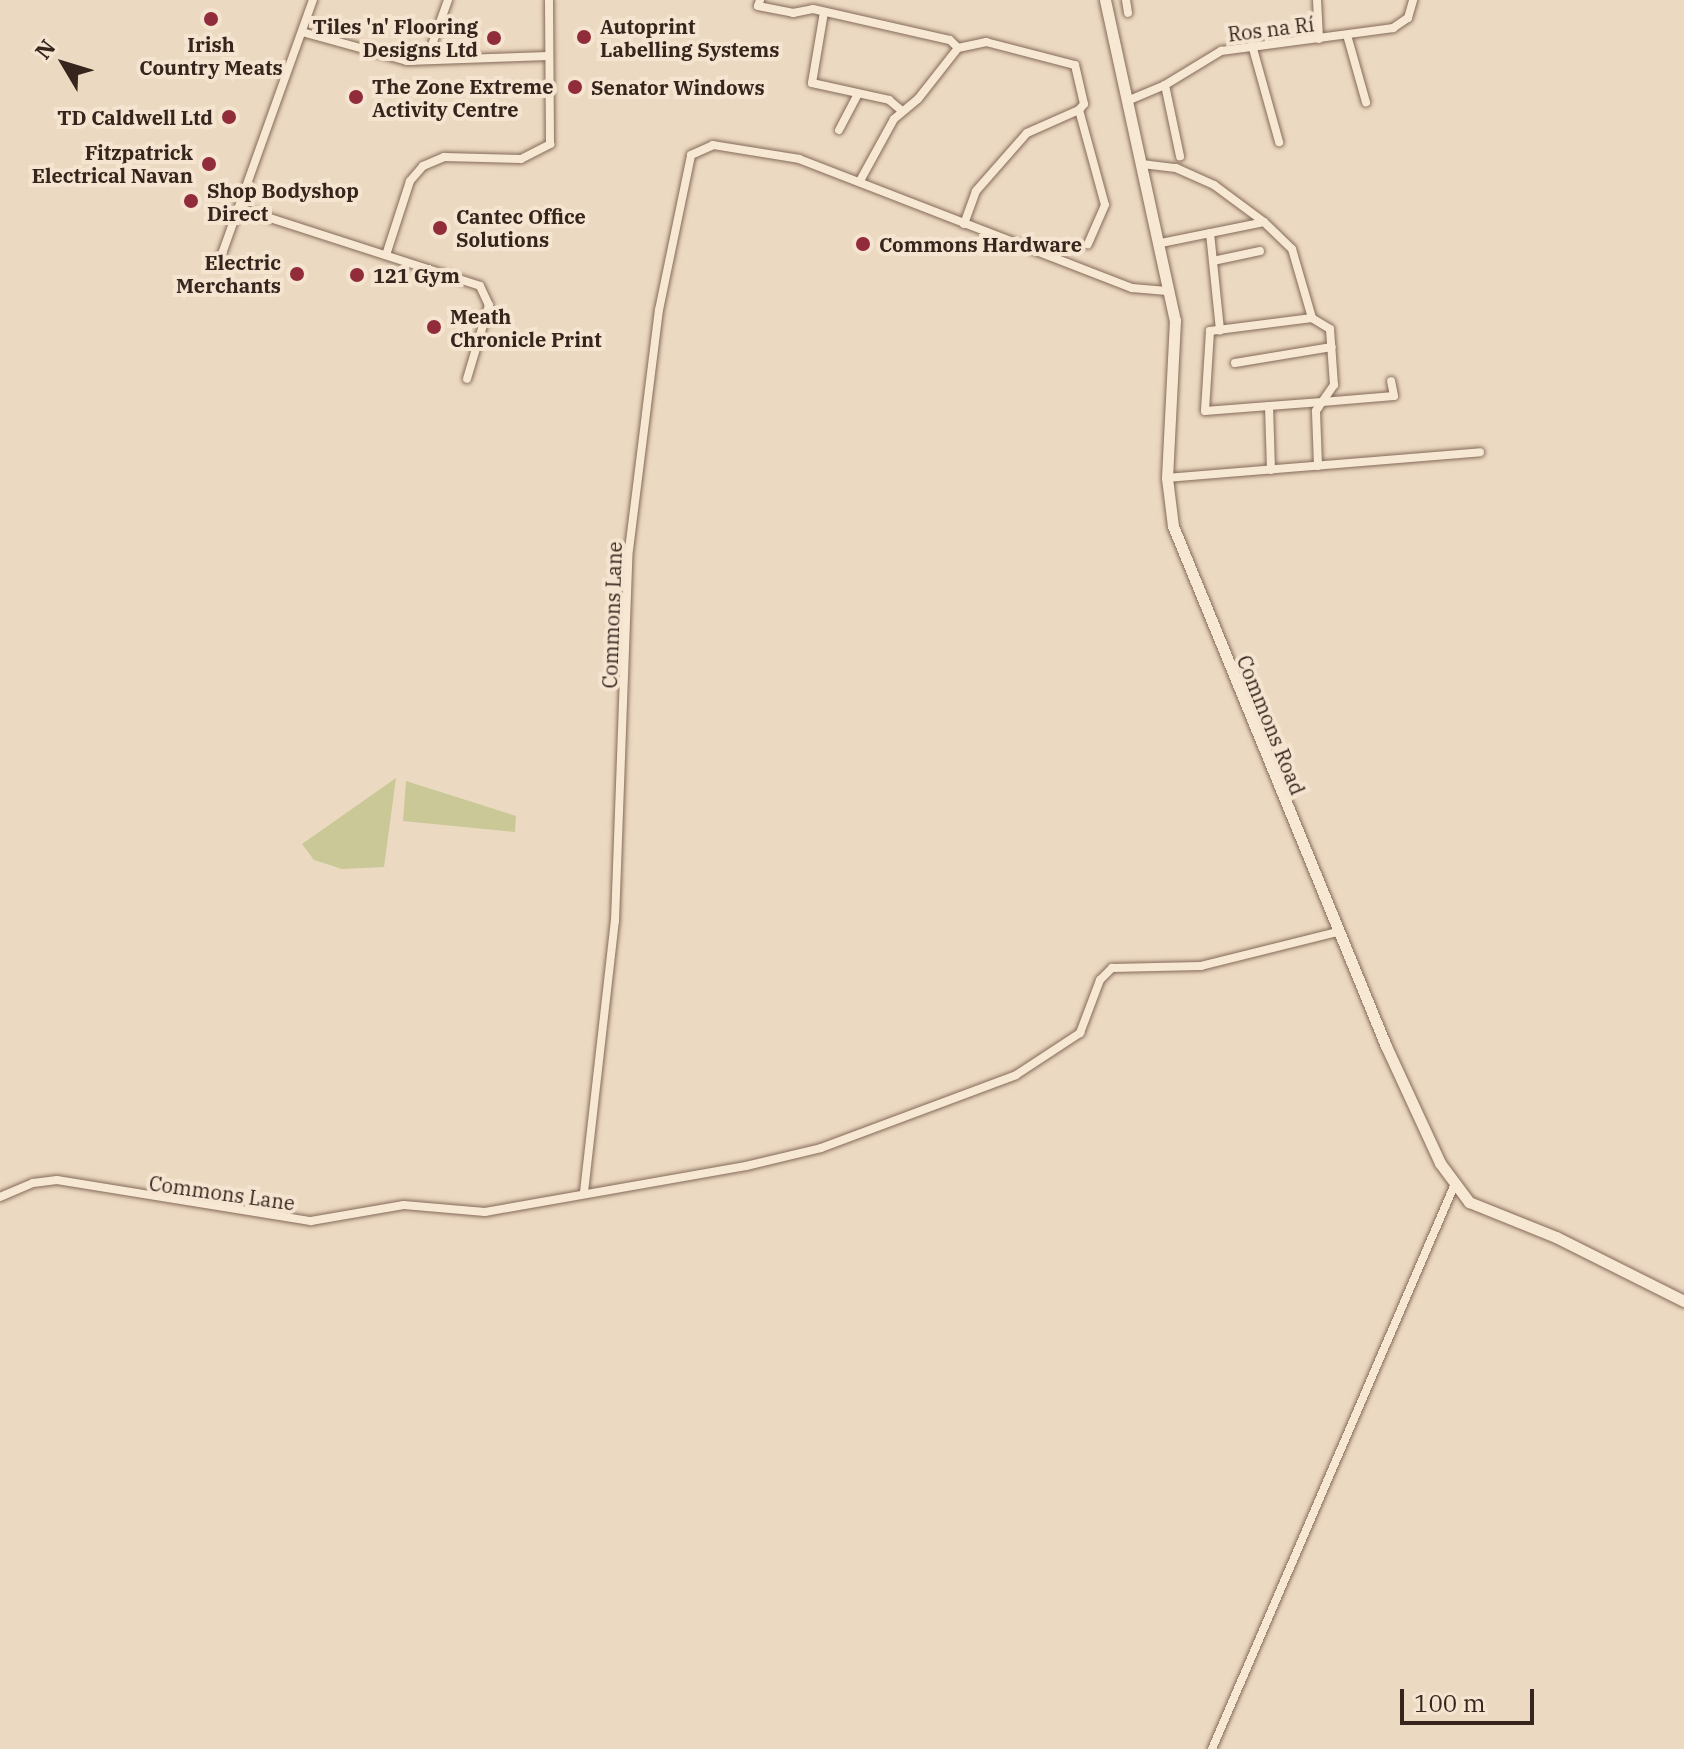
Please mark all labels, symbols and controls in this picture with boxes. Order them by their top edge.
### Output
marker: Irish Country Meats [202,10,220,28]
street label: Ros na Rí [1226,12,1316,46]
place label: Tiles 'n' Flooring Designs Ltd [313,14,478,61]
place label: Autoprint Labelling Systems [600,14,779,61]
north arrow [24,24,104,104]
marker: Autoprint Labelling Systems [575,28,593,46]
marker: Tiles 'n' Flooring Designs Ltd [485,29,503,47]
place label: Irish Country Meats [139,32,283,79]
text: N [28,33,61,65]
place label: The Zone Extreme Activity Centre [372,74,553,121]
place label: Senator Windows [591,75,765,99]
marker: Senator Windows [566,78,584,96]
marker: The Zone Extreme Activity Centre [347,88,365,106]
place label: TD Caldwell Ltd [57,105,213,129]
marker: TD Caldwell Ltd [220,108,238,126]
place label: Fitzpatrick Electrical Navan [32,140,193,187]
marker: Fitzpatrick Electrical Navan [200,155,218,173]
place label: Shop Bodyshop Direct [207,178,359,225]
marker: Shop Bodyshop Direct [182,192,200,210]
place label: Cantec Office Solutions [456,204,586,251]
marker: Cantec Office Solutions [431,219,449,237]
place label: Commons Hardware [879,232,1082,256]
marker: Commons Hardware [854,235,872,253]
place label: Electric Merchants [176,250,281,297]
place label: 121 Gym [373,263,460,287]
marker: Electric Merchants [288,265,306,283]
marker: 121 Gym [348,266,366,284]
place label: Meath Chronicle Print [450,304,602,351]
marker: Meath Chronicle Print [425,318,443,336]
street label: Commons Lane [597,541,627,689]
street label: Commons Road [1232,652,1310,798]
street label: Commons Lane [148,1171,296,1215]
scale bar [1404,1673,1538,1723]
text: 100 m [1414,1687,1486,1719]

